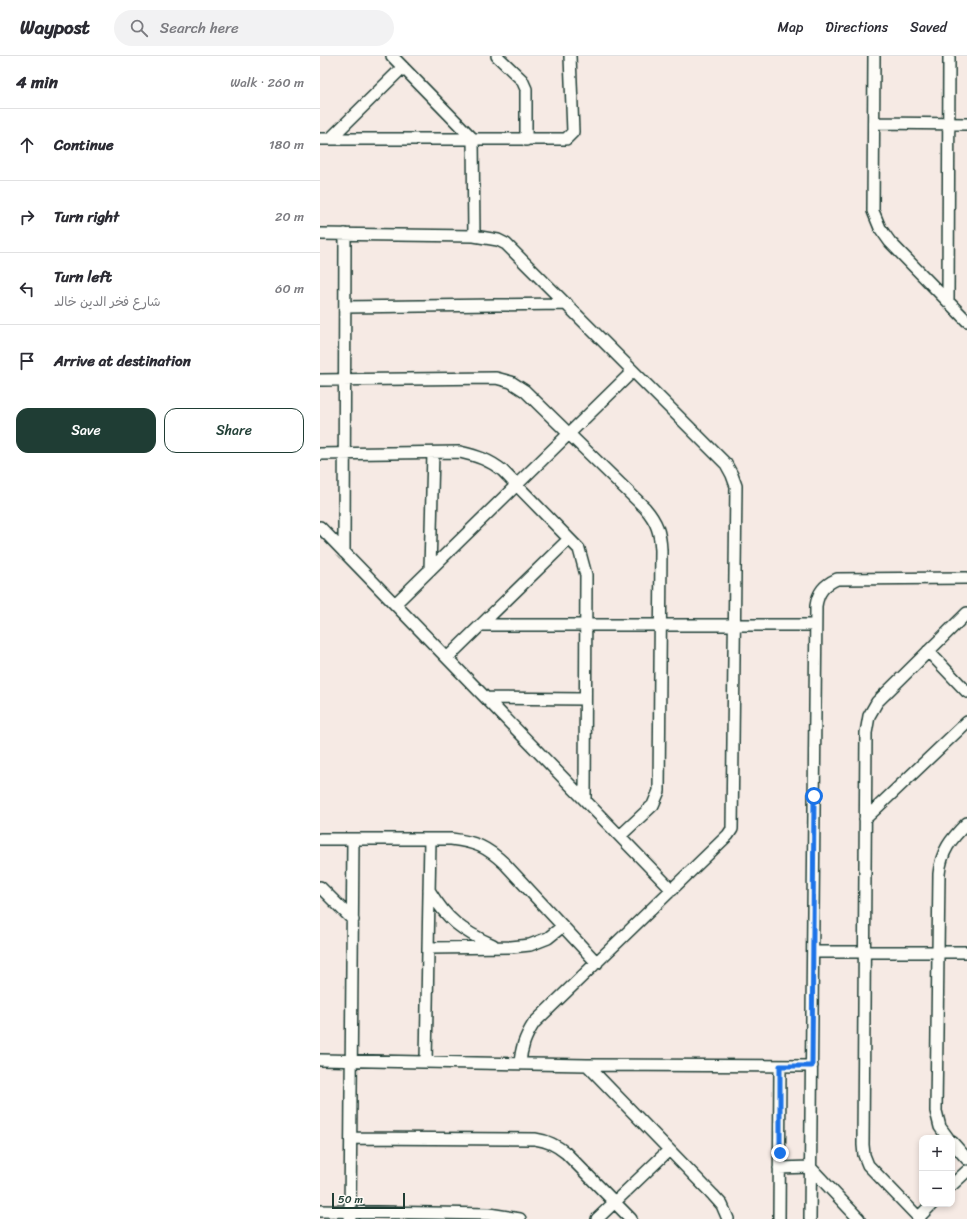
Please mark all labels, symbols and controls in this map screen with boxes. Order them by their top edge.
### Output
search box [114,10,394,46]
text: Waypost [20,11,90,44]
text: Search here [160,15,239,41]
text: Map [777,15,803,40]
text: Directions [825,15,888,40]
text: Saved [910,15,947,40]
icon: search [128,17,150,39]
text: 4 min [16,67,58,97]
text: Walk · 260 m [230,71,304,94]
text: Continue [54,132,114,158]
text: 180 m [269,133,304,156]
icon: ahead [16,134,38,156]
text: Turn right [54,204,119,230]
text: 20 m [275,205,304,228]
icon: right [16,206,38,228]
text: Turn left [54,264,112,290]
text: 60 m [275,277,304,300]
icon: left [16,278,38,300]
text: شارع فخر الدين خالد [54,290,161,313]
text: Arrive at destination [54,348,191,374]
icon: arrive [16,350,38,372]
button: Save [16,408,156,453]
button: Share [164,408,304,453]
route start [805,787,823,805]
map controls [919,1135,955,1207]
button: + [919,1135,955,1171]
route end [771,1144,789,1162]
button: − [919,1171,955,1207]
text: 50 m [338,1190,363,1209]
scale bar [332,1191,405,1210]

